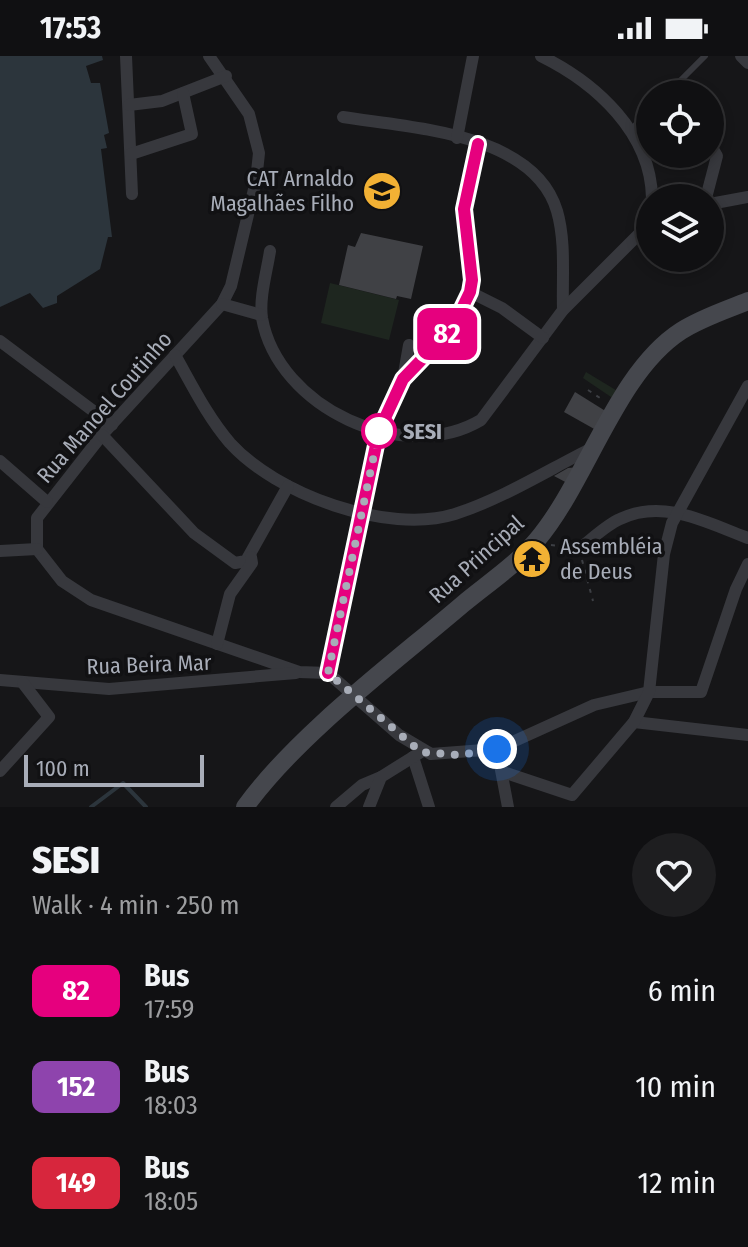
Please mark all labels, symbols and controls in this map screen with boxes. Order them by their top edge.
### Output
text: 17:53 [40,10,101,46]
map controls [636,80,724,272]
button: locate [636,80,724,168]
place label: CAT Arnaldo Magalhães Filho [210,165,354,217]
school or university icon: CAT Arnaldo Magalhães Filho [361,170,403,212]
button: layers [636,184,724,272]
line badge: 82 [411,308,483,360]
text: 82 [433,317,461,350]
street label: Rua Manoel Coutinho [31,326,178,489]
marker: SESI [362,414,396,448]
place label: SESI [403,418,442,445]
street label: Rua Principal [423,510,529,609]
place label: Assembléia de Deus [560,533,663,585]
temple icon: Assembléia de Deus [511,538,553,580]
street label: Rua Beira Mar [86,649,212,680]
your location [477,729,517,769]
scale bar [24,751,204,787]
text: 100 m [36,755,90,782]
button: heart [632,833,716,917]
text: SESI [32,837,100,883]
text: Walk · 4 min · 250 m [32,890,240,921]
text: Bus [144,958,189,994]
text: 6 min [648,973,716,1009]
text: 82 [62,974,90,1007]
text: 17:59 [144,994,194,1025]
text: Bus [144,1054,189,1090]
text: 10 min [635,1069,716,1105]
text: 152 [57,1070,95,1103]
text: 18:03 [144,1090,198,1121]
text: Bus [144,1150,189,1186]
text: 12 min [638,1165,716,1201]
text: 149 [56,1166,96,1199]
text: 18:05 [144,1186,198,1217]

